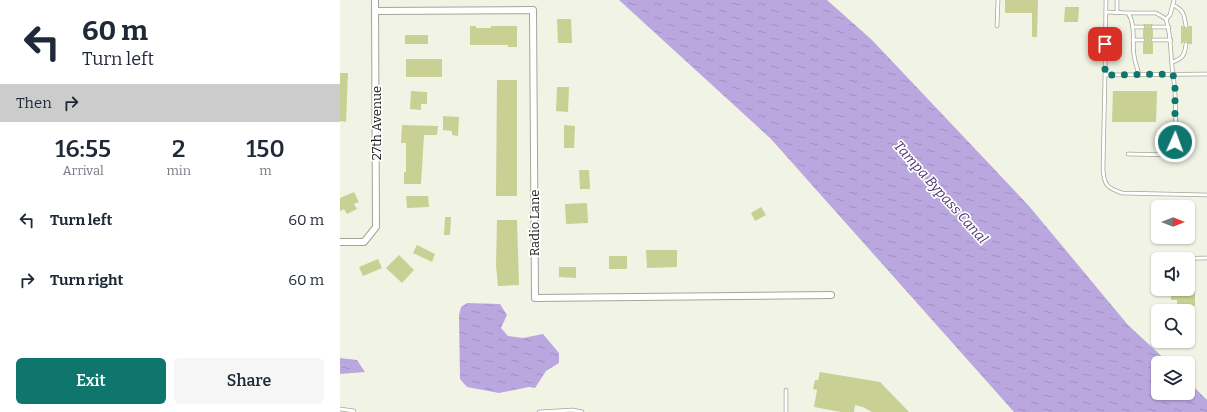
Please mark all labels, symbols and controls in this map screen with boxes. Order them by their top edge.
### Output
text: 60 m [82,14,148,47]
icon: left [16,16,68,68]
pin [1088,27,1122,61]
icon: arrive [1094,33,1116,55]
text: Turn left [82,48,154,70]
street label: 27th Avenue [369,86,384,160]
icon: right [60,92,82,114]
text: Then [16,94,52,112]
position arrow [1154,121,1196,163]
text: 16:55 [55,135,111,163]
text: 2 [172,135,185,163]
text: 150 [246,135,285,163]
water label: Tampa Bypass Canal [890,137,991,247]
text: Arrival [63,163,104,178]
text: min [166,163,191,178]
text: m [259,163,272,178]
street label: Radio Lane [527,190,542,256]
north arrow [1151,200,1195,244]
map controls [1151,200,1195,400]
icon: left [16,209,38,231]
text: Turn left [50,211,112,229]
text: 60 m [288,211,324,229]
button: sound [1151,252,1195,296]
icon: right [16,269,38,291]
text: Turn right [50,271,123,289]
text: 60 m [288,271,324,289]
button: search [1151,304,1195,348]
button: layers [1151,356,1195,400]
button: Exit [16,358,166,404]
button: Share [174,358,324,404]

